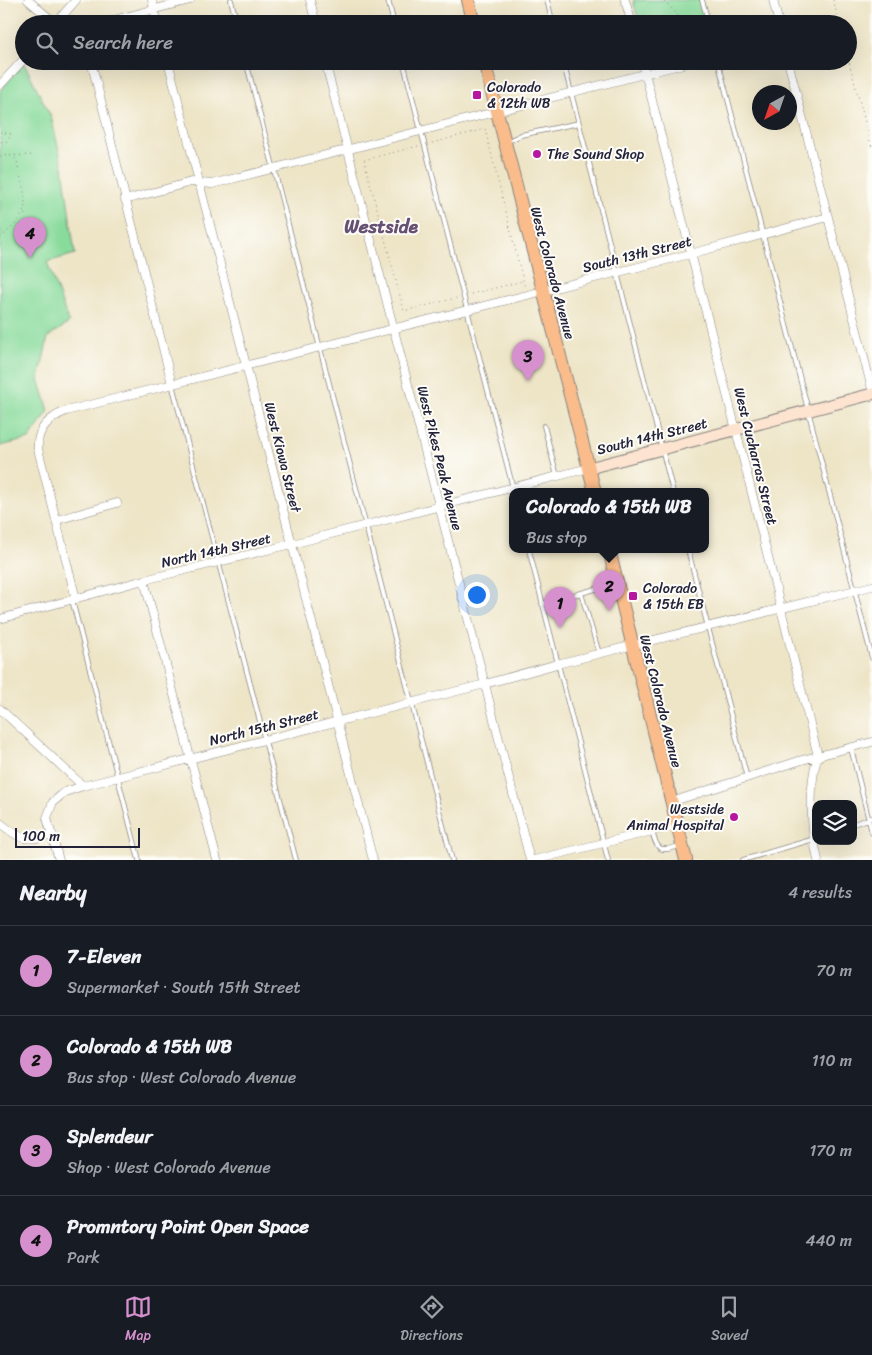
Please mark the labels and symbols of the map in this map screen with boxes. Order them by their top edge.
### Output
place label: Colorado & 12th WB [487,75,550,116]
north arrow [752,85,797,130]
marker: Colorado & 12th WB [471,89,483,101]
place label: The Sound Shop [547,142,645,167]
marker: The Sound Shop [531,148,543,160]
street label: West Colorado Avenue [523,204,582,342]
district label: Westside [344,210,419,243]
pin: 4 [14,217,46,258]
street label: South 13th Street [580,229,694,280]
pin: 3 [512,340,544,381]
street label: West Pikes Peak Avenue [409,383,470,533]
street label: West Cucharras Street [726,385,785,528]
street label: West Kiowa Street [257,399,309,516]
street label: South 14th Street [594,411,710,462]
street label: North 14th Street [159,526,274,575]
pin: 2 [593,570,625,611]
place label: Colorado & 15th EB [643,576,704,617]
your location [464,582,490,608]
pin: 1 [544,587,576,628]
marker: Colorado & 15th EB [627,590,639,602]
street label: West Colorado Avenue [632,632,689,770]
street label: North 15th Street [207,702,321,753]
place label: Westside Animal Hospital [626,797,725,838]
marker: Westside Animal Hospital [728,811,740,823]
scale bar [15,825,140,848]

